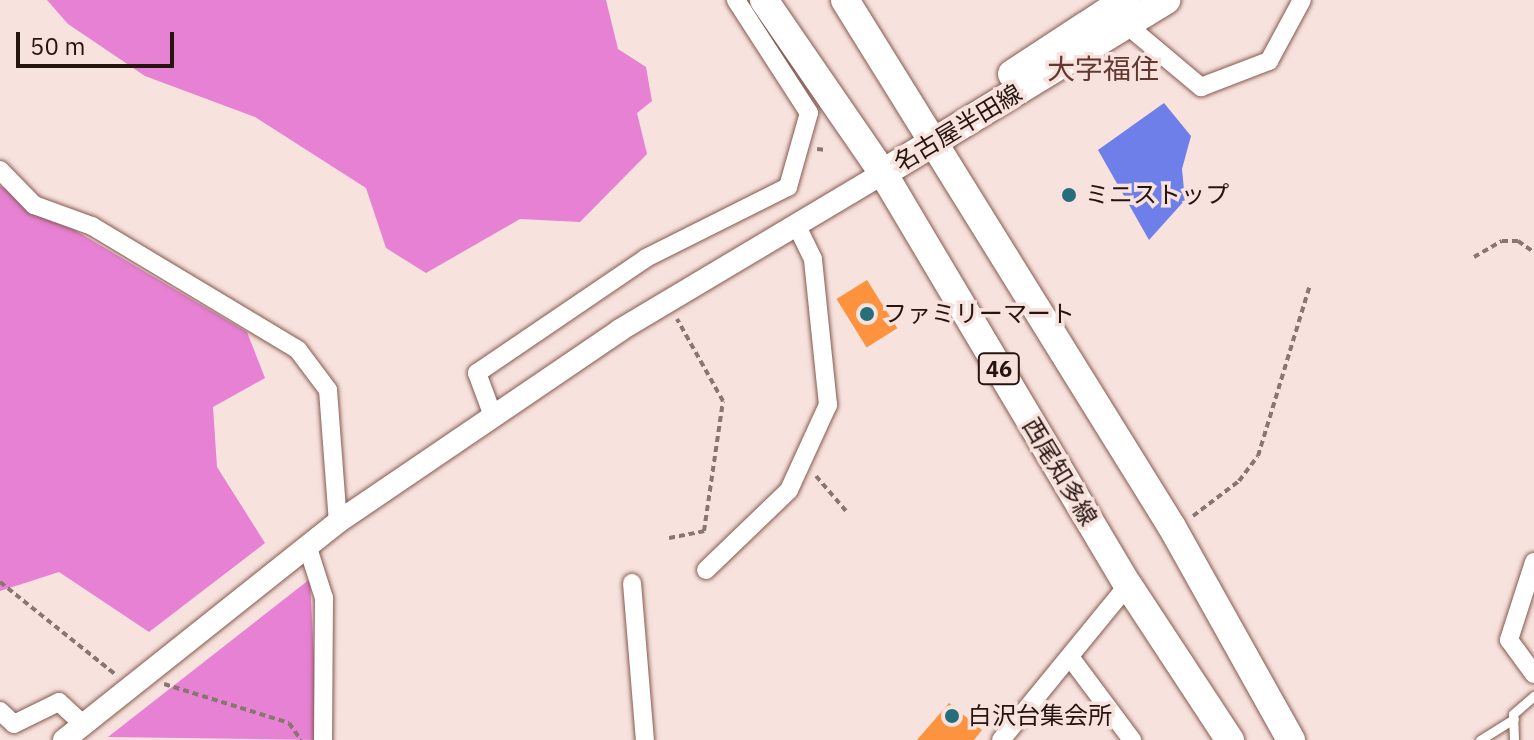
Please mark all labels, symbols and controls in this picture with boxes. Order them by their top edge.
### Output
scale bar [20,16,178,66]
text: 50 m [30,30,85,62]
district label: 大字福住 [1047,52,1159,86]
street label: 名古屋半田線 [889,79,1027,177]
place label: ミニストップ [1085,181,1229,209]
marker: ミニストップ [1060,186,1078,204]
place label: ファミリーマート [883,300,1075,328]
marker: ファミリーマート [858,305,876,323]
road number: 46 [977,351,1021,387]
street label: 西尾知多線 [1017,413,1103,531]
place label: 白沢台集会所 [968,702,1112,730]
marker: 白沢台集会所 [943,707,961,725]

